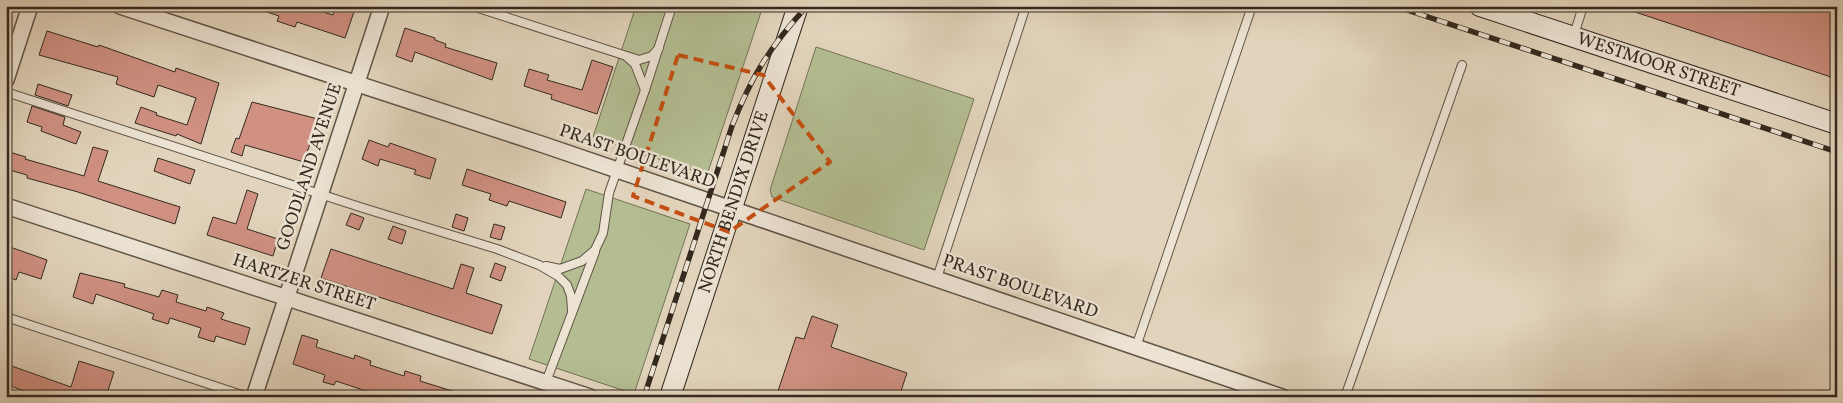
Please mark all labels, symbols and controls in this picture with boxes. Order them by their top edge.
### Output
street label: WESTMOOR STREET [1574,26,1744,104]
street label: GOODLAND AVENUE [271,80,349,254]
street label: NORTH BENDIX DRIVE [692,108,775,297]
street label: PRAST BOULEVARD [556,119,718,195]
street label: HARTZER STREET [229,248,379,318]
street label: PRAST BOULEVARD [939,249,1101,325]

